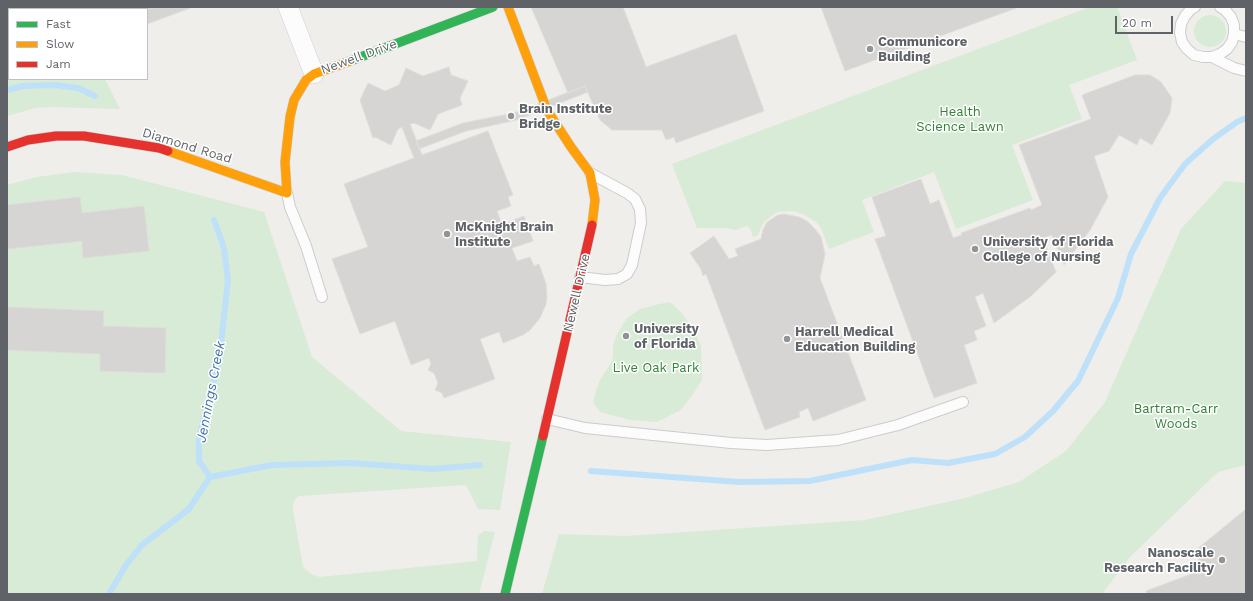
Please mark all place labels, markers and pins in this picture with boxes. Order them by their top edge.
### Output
place label: Communicore Building [878,34,967,65]
marker: Communicore Building [865,44,875,54]
place label: Brain Institute Bridge [519,101,612,132]
marker: Brain Institute Bridge [506,111,516,121]
place label: McKnight Brain Institute [455,219,553,250]
marker: McKnight Brain Institute [442,229,452,239]
place label: University of Florida College of Nursing [983,234,1114,265]
marker: University of Florida College of Nursing [970,244,980,254]
place label: University of Florida [634,321,699,352]
place label: Harrell Medical Education Building [795,324,915,355]
marker: University of Florida [621,331,631,341]
marker: Harrell Medical Education Building [782,334,792,344]
place label: Nanoscale Research Facility [1104,545,1214,576]
marker: Nanoscale Research Facility [1217,555,1227,565]

